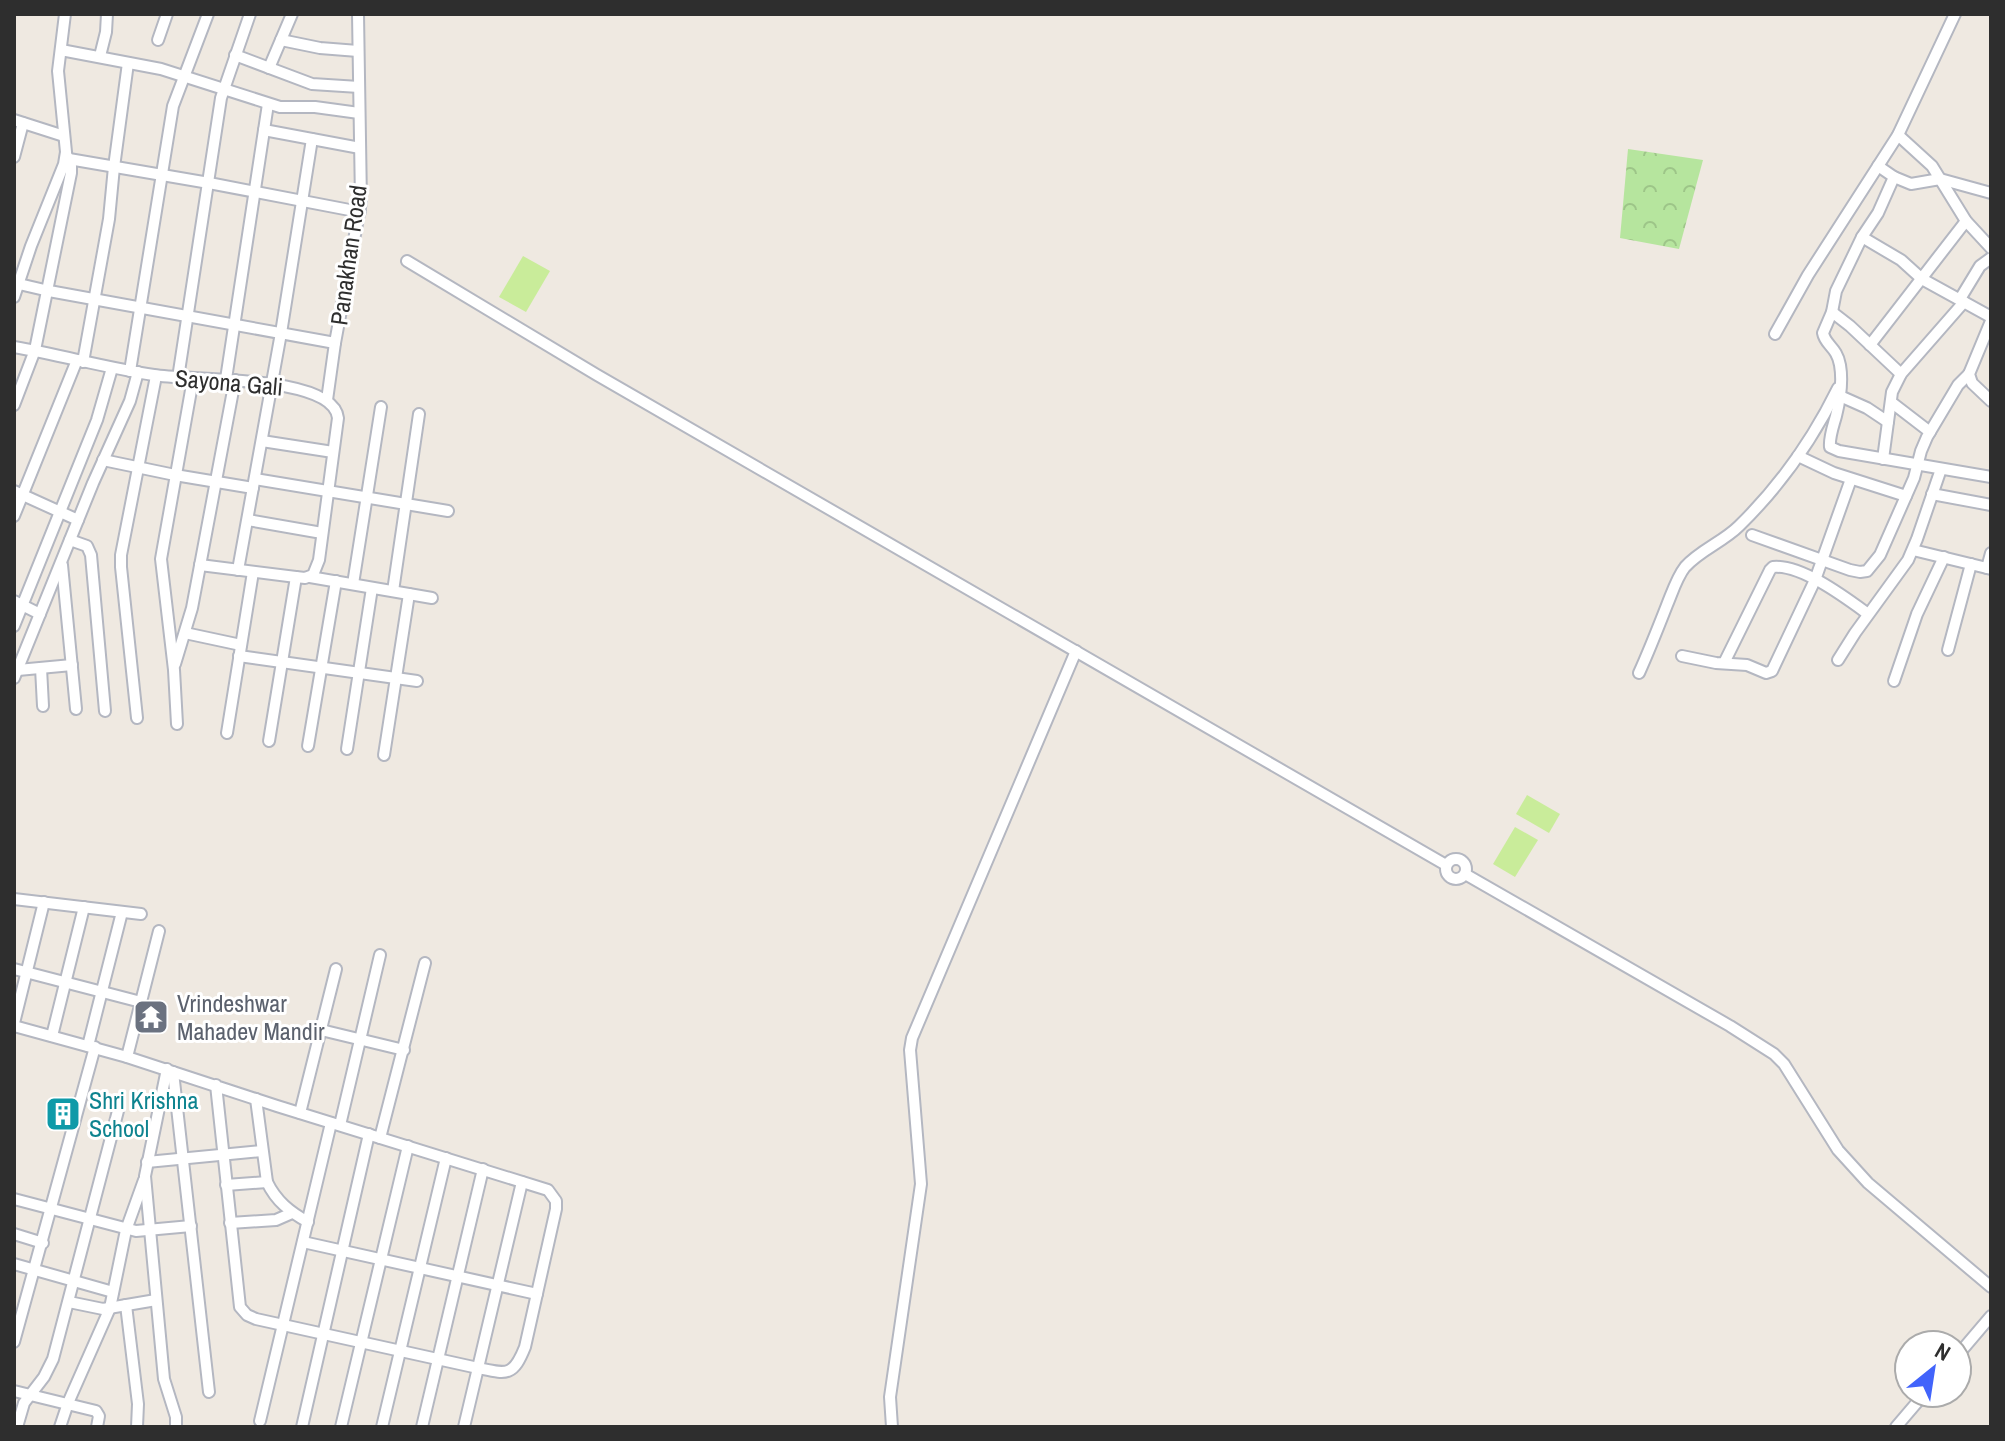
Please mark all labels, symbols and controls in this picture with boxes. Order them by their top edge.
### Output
street label: Panakhan Road [322,183,374,327]
street label: Sayona Gali [174,361,284,403]
place label: Vrindeshwar Mahadev Mandir [177,987,325,1047]
temple icon: Vrindeshwar Mahadev Mandir [132,998,170,1036]
place label: Shri Krishna School [89,1084,198,1144]
building icon: Shri Krishna School [44,1095,82,1133]
north arrow [1893,1329,1973,1409]
text: N [1930,1335,1956,1368]

